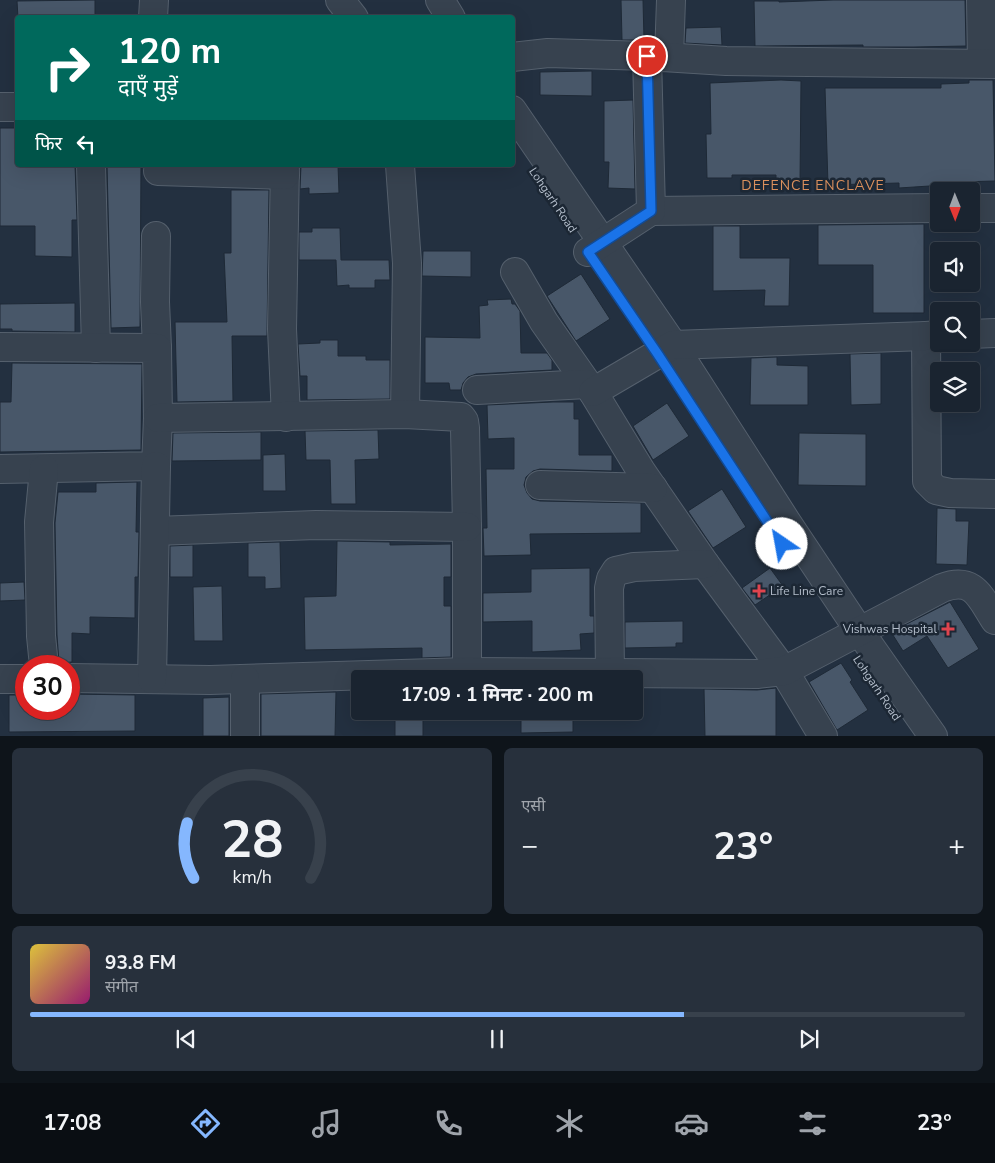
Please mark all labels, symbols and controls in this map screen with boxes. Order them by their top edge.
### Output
text: 120 m [118,28,221,75]
icon: right [35,35,100,100]
pin [626,35,668,77]
icon: arrive [633,42,661,70]
text: दाएँ मुड़ें [118,73,178,103]
icon: left [72,130,100,158]
text: फिर [35,131,62,157]
street label: Lohgarh Road [525,164,581,236]
district label: DEFENCE ENCLAVE [741,176,885,195]
north arrow [930,182,980,232]
map controls [930,182,980,412]
button: sound [930,242,980,292]
button: search [930,302,980,352]
button: layers [930,362,980,412]
position arrow [755,517,807,569]
place label: Life Line Care [770,583,843,599]
marker: Life Line Care [752,584,766,598]
place label: Vishwas Hospital [842,621,937,637]
marker: Vishwas Hospital [941,622,955,636]
street label: Lohgarh Road [849,652,905,724]
speed limit sign: 30 [15,655,80,720]
text: 17:09 · 1 मिनट · 200 m [401,682,593,708]
text: एसी [522,795,545,817]
text: 28 [221,804,283,875]
text: 23° [713,821,773,872]
text: − [522,827,538,865]
text: + [948,827,965,865]
text: km/h [232,865,271,889]
text: 93.8 FM [105,950,176,976]
text: संगीत [105,976,138,998]
icon: previous [172,1025,200,1053]
icon: pause [483,1025,511,1053]
icon: next [795,1025,823,1053]
icon: directions [188,1106,223,1141]
icon: music [309,1106,344,1141]
icon: phone [431,1106,466,1141]
icon: climate [552,1106,587,1141]
icon: car [674,1106,709,1141]
icon: filters [795,1106,830,1141]
text: 17:08 [43,1108,102,1138]
text: 23° [917,1108,952,1138]

